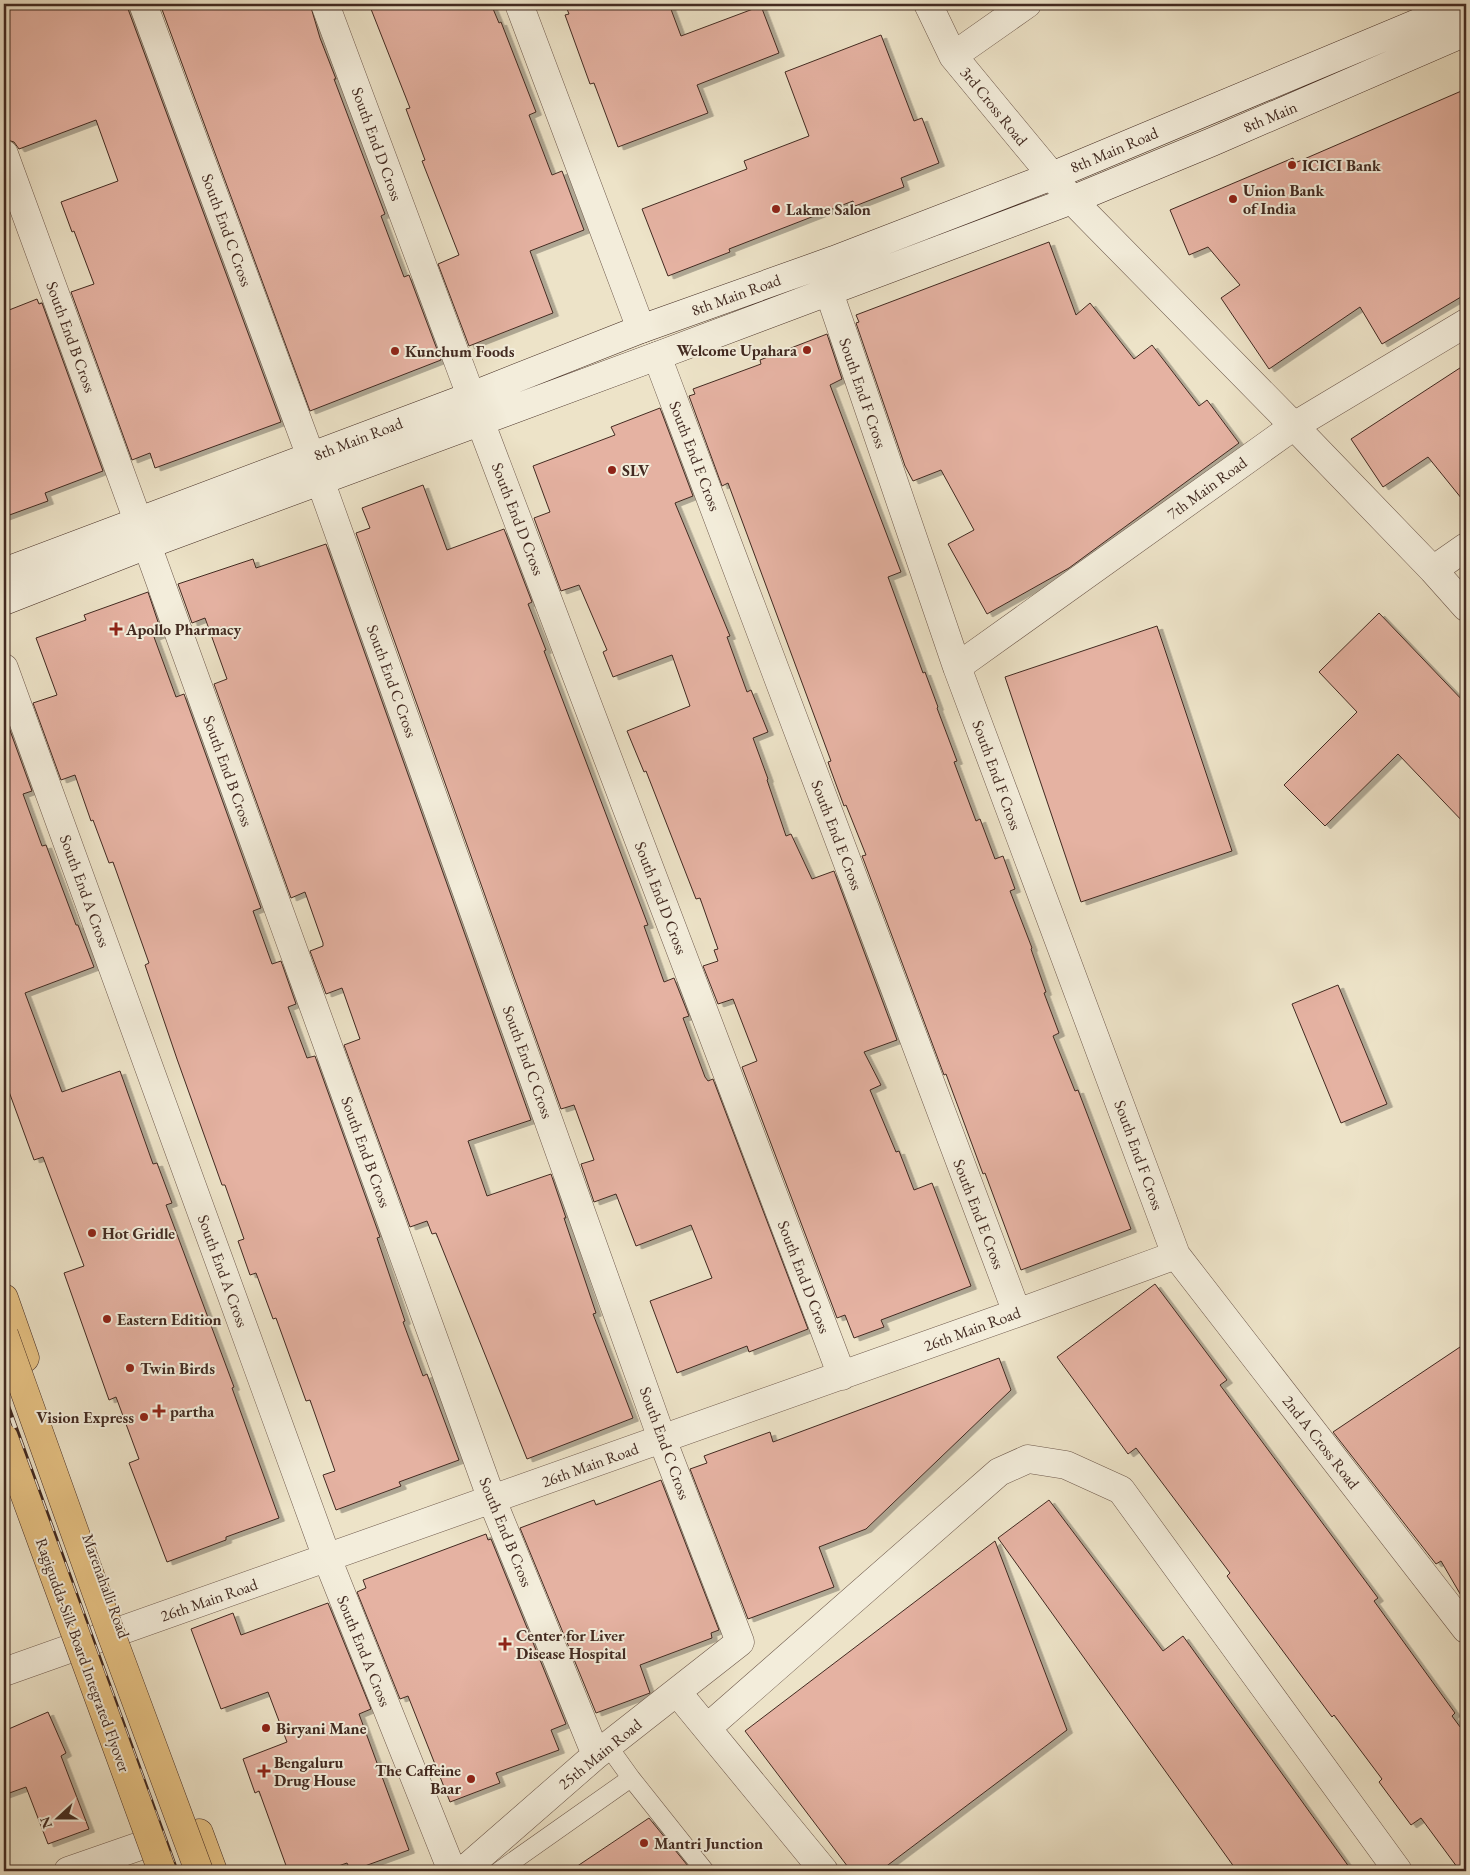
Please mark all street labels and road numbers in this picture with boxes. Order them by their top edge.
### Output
street label: 3rd Cross Road [956,62,1033,151]
street label: South End D Cross [347,84,407,204]
street label: 8th Main [1240,96,1301,138]
street label: 8th Main Road [1067,122,1162,178]
street label: South End C Cross [197,171,257,289]
street label: 8th Main Road [688,269,784,321]
street label: South End B Cross [41,279,101,395]
street label: South End F Cross [834,335,892,451]
street label: South End E Cross [664,398,726,514]
street label: 8th Main Road [311,412,406,466]
street label: 7th Main Road [1163,451,1252,524]
street label: South End D Cross [487,460,549,578]
street label: South End C Cross [362,622,422,740]
street label: South End B Cross [198,713,258,829]
street label: South End F Cross [967,717,1027,833]
street label: South End E Cross [806,777,868,893]
street label: South End A Cross [55,832,115,950]
street label: South End D Cross [630,839,692,957]
street label: South End C Cross [498,1003,558,1121]
street label: South End B Cross [336,1094,396,1210]
street label: South End F Cross [1109,1097,1169,1213]
street label: South End E Cross [948,1156,1010,1272]
street label: South End A Cross [193,1212,253,1330]
street label: South End D Cross [773,1218,835,1336]
street label: 26th Main Road [921,1301,1024,1356]
street label: South End C Cross [635,1384,695,1502]
street label: 2nd A Cross Road [1278,1391,1365,1494]
street label: 26th Main Road [539,1437,642,1492]
street label: South End B Cross [474,1474,538,1590]
street label: Marenahalli Road [77,1531,135,1642]
street label: Ragigudda-Silk Board Integrated Flyover [31,1535,135,1776]
street label: 26th Main Road [158,1573,261,1626]
street label: South End A Cross [332,1592,396,1710]
street label: 25th Main Road [554,1713,647,1794]

